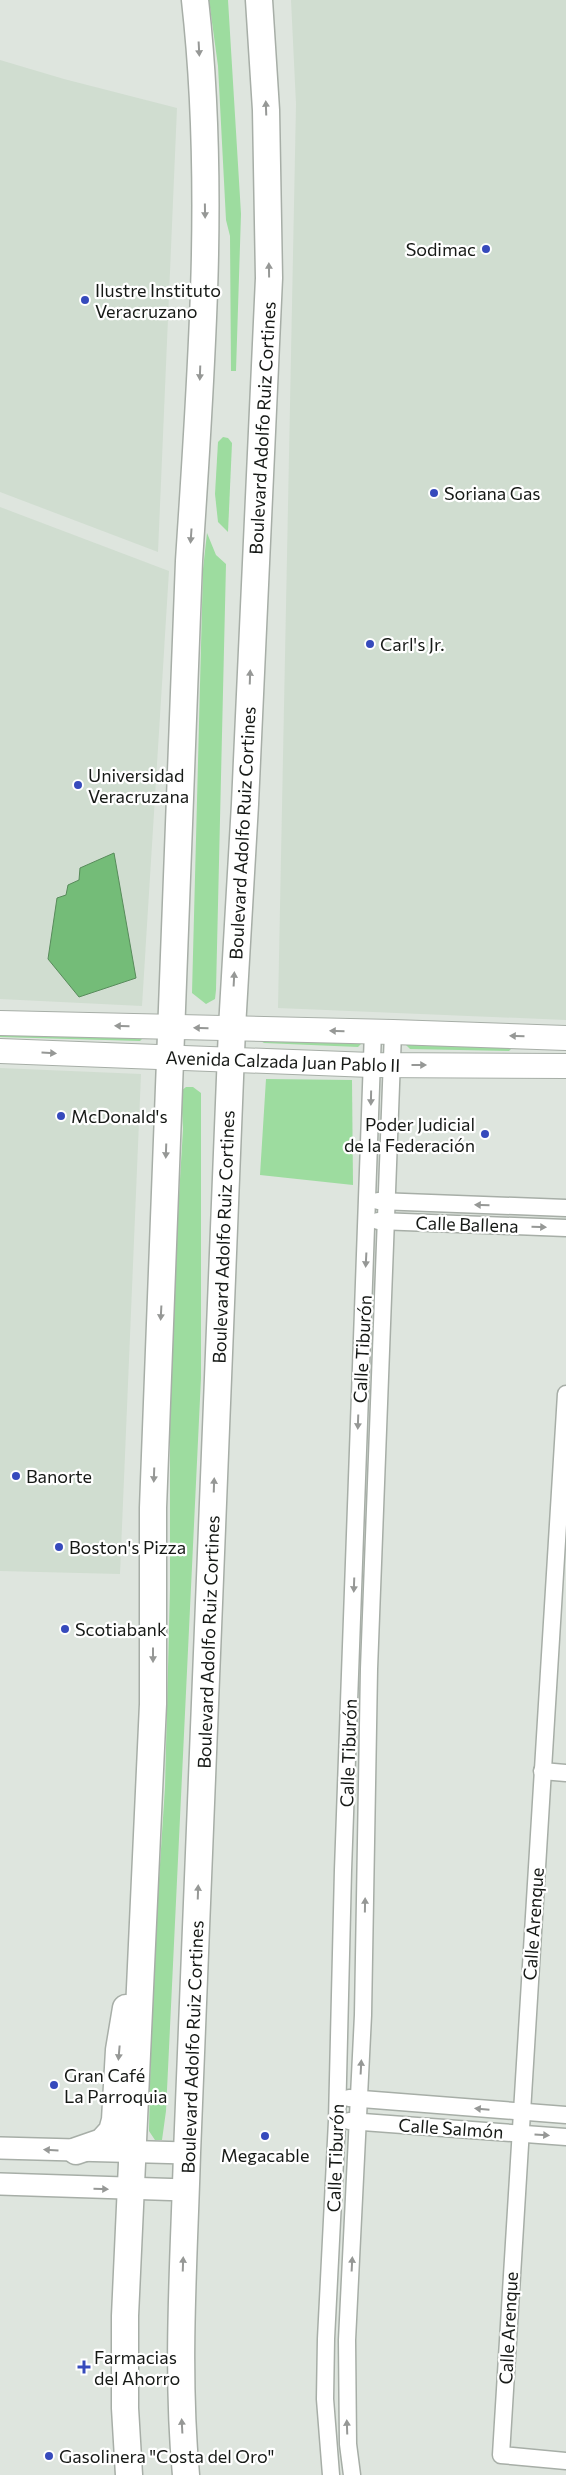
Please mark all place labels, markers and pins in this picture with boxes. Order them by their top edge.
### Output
place label: Sodimac [406,238,476,260]
marker: Sodimac [480,243,492,255]
place label: Ilustre Instituto Veracruzano [95,279,221,322]
marker: Ilustre Instituto Veracruzano [79,294,91,306]
place label: Soriana Gas [444,482,541,504]
marker: Soriana Gas [428,487,440,499]
place label: Carl's Jr. [380,633,445,655]
marker: Carl's Jr. [364,638,376,650]
place label: Universidad Veracruzana [88,764,189,807]
marker: Universidad Veracruzana [72,779,84,791]
place label: McDonald's [71,1105,168,1127]
marker: McDonald's [55,1110,67,1122]
place label: Poder Judicial de la Federación [344,1113,475,1156]
marker: Poder Judicial de la Federación [479,1128,491,1140]
place label: Banorte [26,1465,92,1487]
marker: Banorte [10,1470,22,1482]
place label: Boston's Pizza [69,1536,186,1558]
marker: Boston's Pizza [53,1541,65,1553]
place label: Scotiabank [75,1618,167,1640]
marker: Scotiabank [59,1623,71,1635]
place label: Gran Café La Parroquia [64,2064,167,2107]
marker: Gran Café La Parroquia [48,2079,60,2091]
marker: Megacable [259,2130,271,2142]
place label: Megacable [221,2144,309,2166]
place label: Farmacias del Ahorro [94,2346,180,2389]
marker: Farmacias del Ahorro [78,2361,90,2373]
place label: Gasolinera "Costa del Oro" [59,2445,274,2467]
marker: Gasolinera "Costa del Oro" [43,2450,55,2462]

